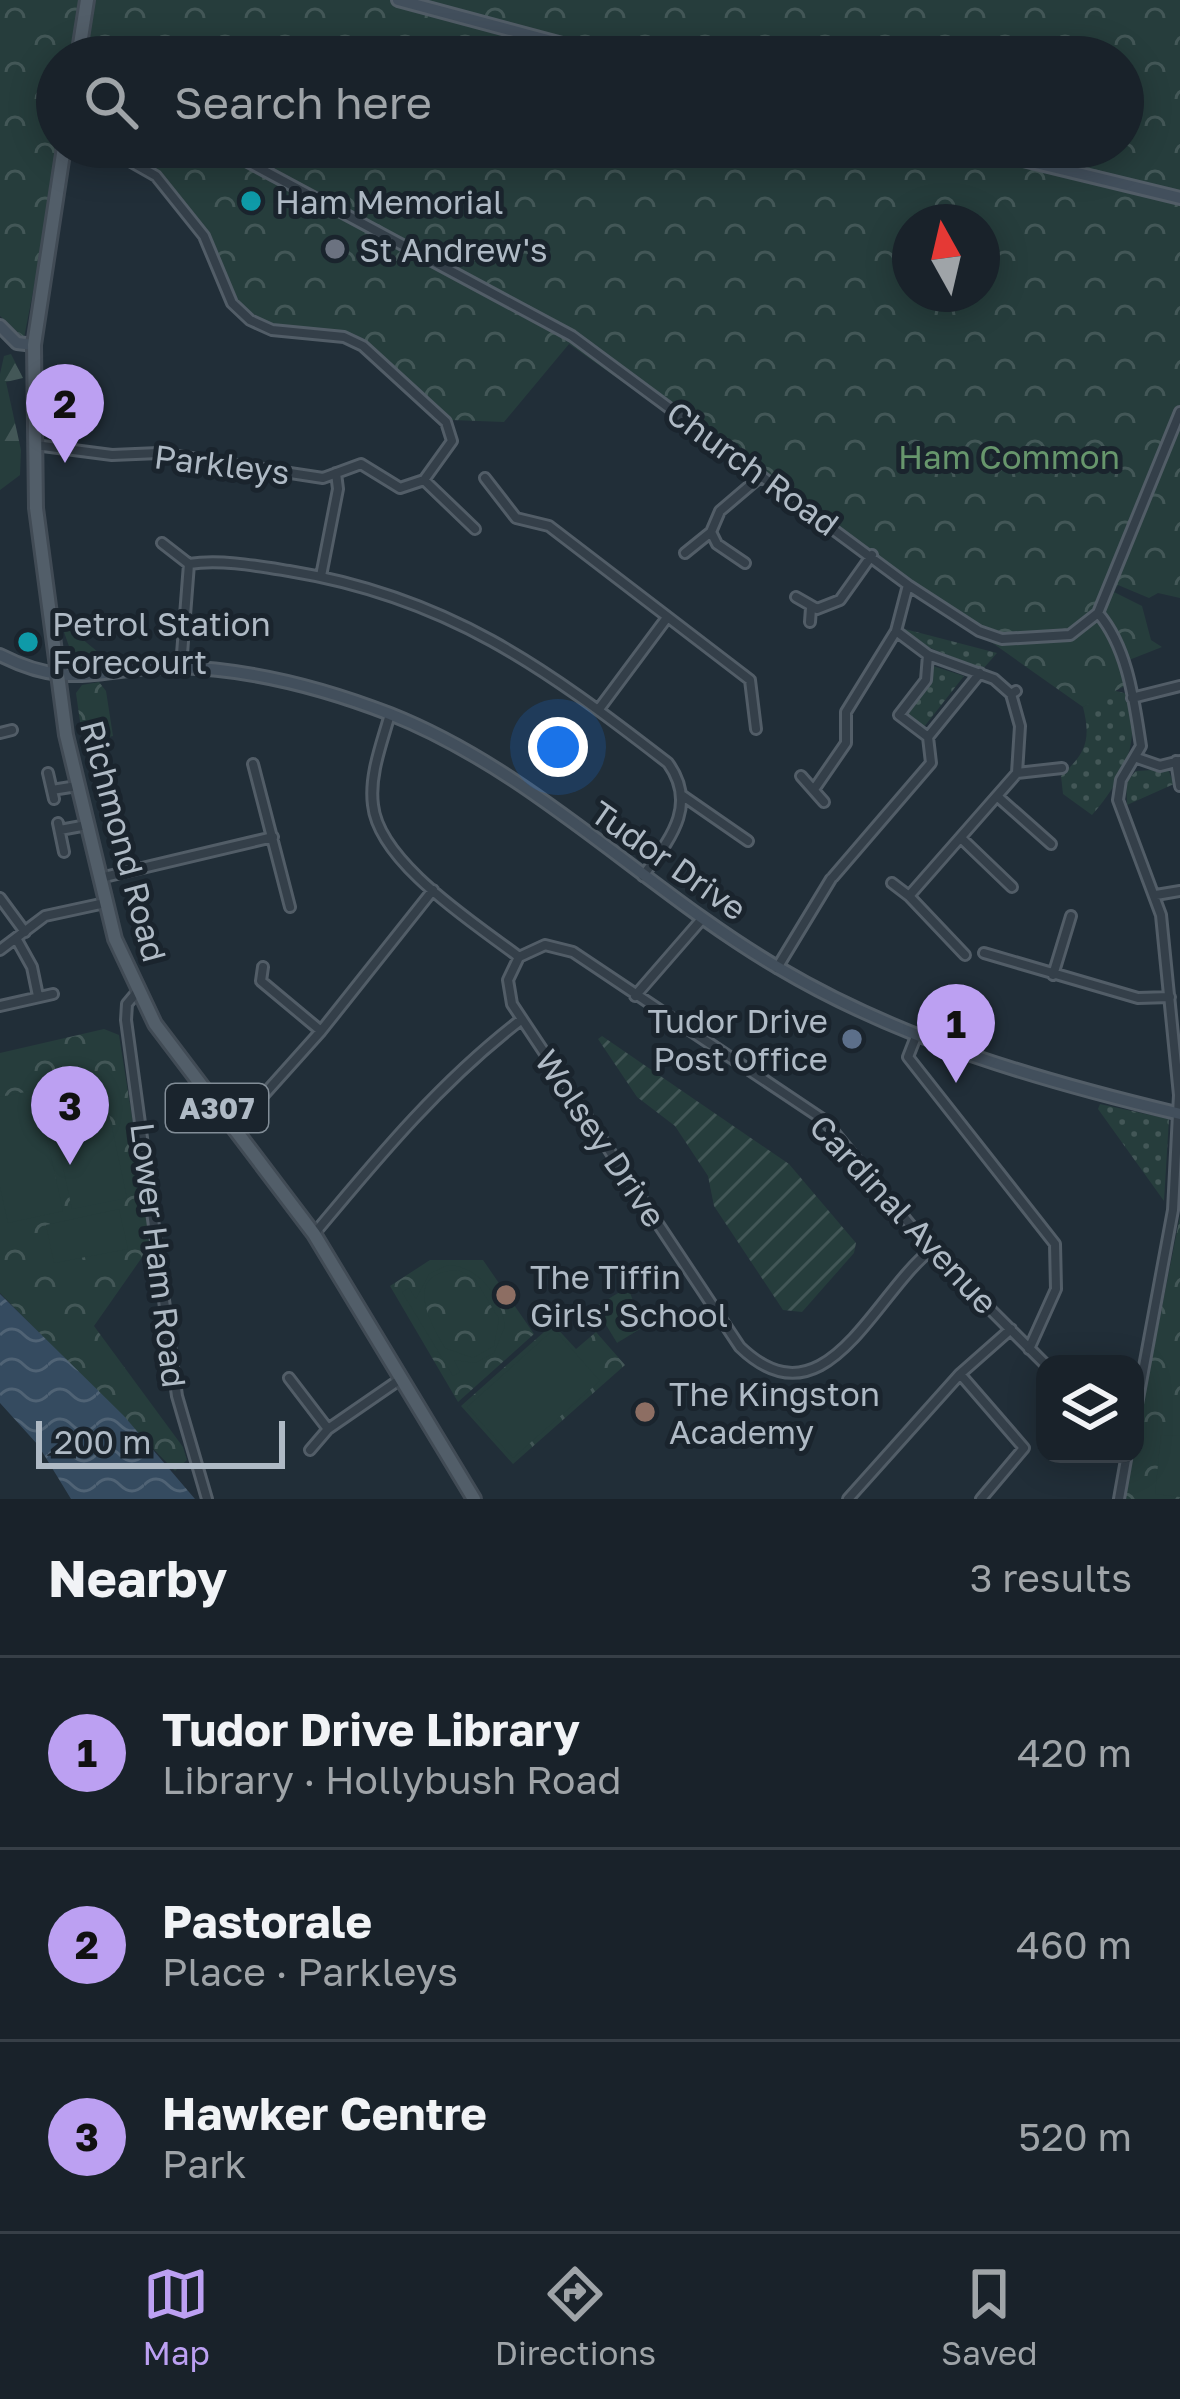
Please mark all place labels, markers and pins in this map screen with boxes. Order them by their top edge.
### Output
place label: Ham Memorial [275,182,504,221]
marker: Ham Memorial [238,188,264,214]
place label: St Andrew's [359,230,547,269]
marker: St Andrew's [322,236,348,262]
pin: 2 [26,364,104,463]
place label: Petrol Station Forecourt [52,604,271,681]
marker: Petrol Station Forecourt [15,629,41,655]
pin: 1 [917,984,995,1083]
place label: Tudor Drive Post Office [648,1001,828,1078]
marker: Tudor Drive Post Office [839,1026,865,1052]
pin: 3 [31,1066,109,1165]
place label: The Tiffin Girls' School [530,1257,728,1334]
marker: The Tiffin Girls' School [493,1282,519,1308]
place label: The Kingston Academy [669,1374,880,1451]
marker: The Kingston Academy [632,1399,658,1425]

